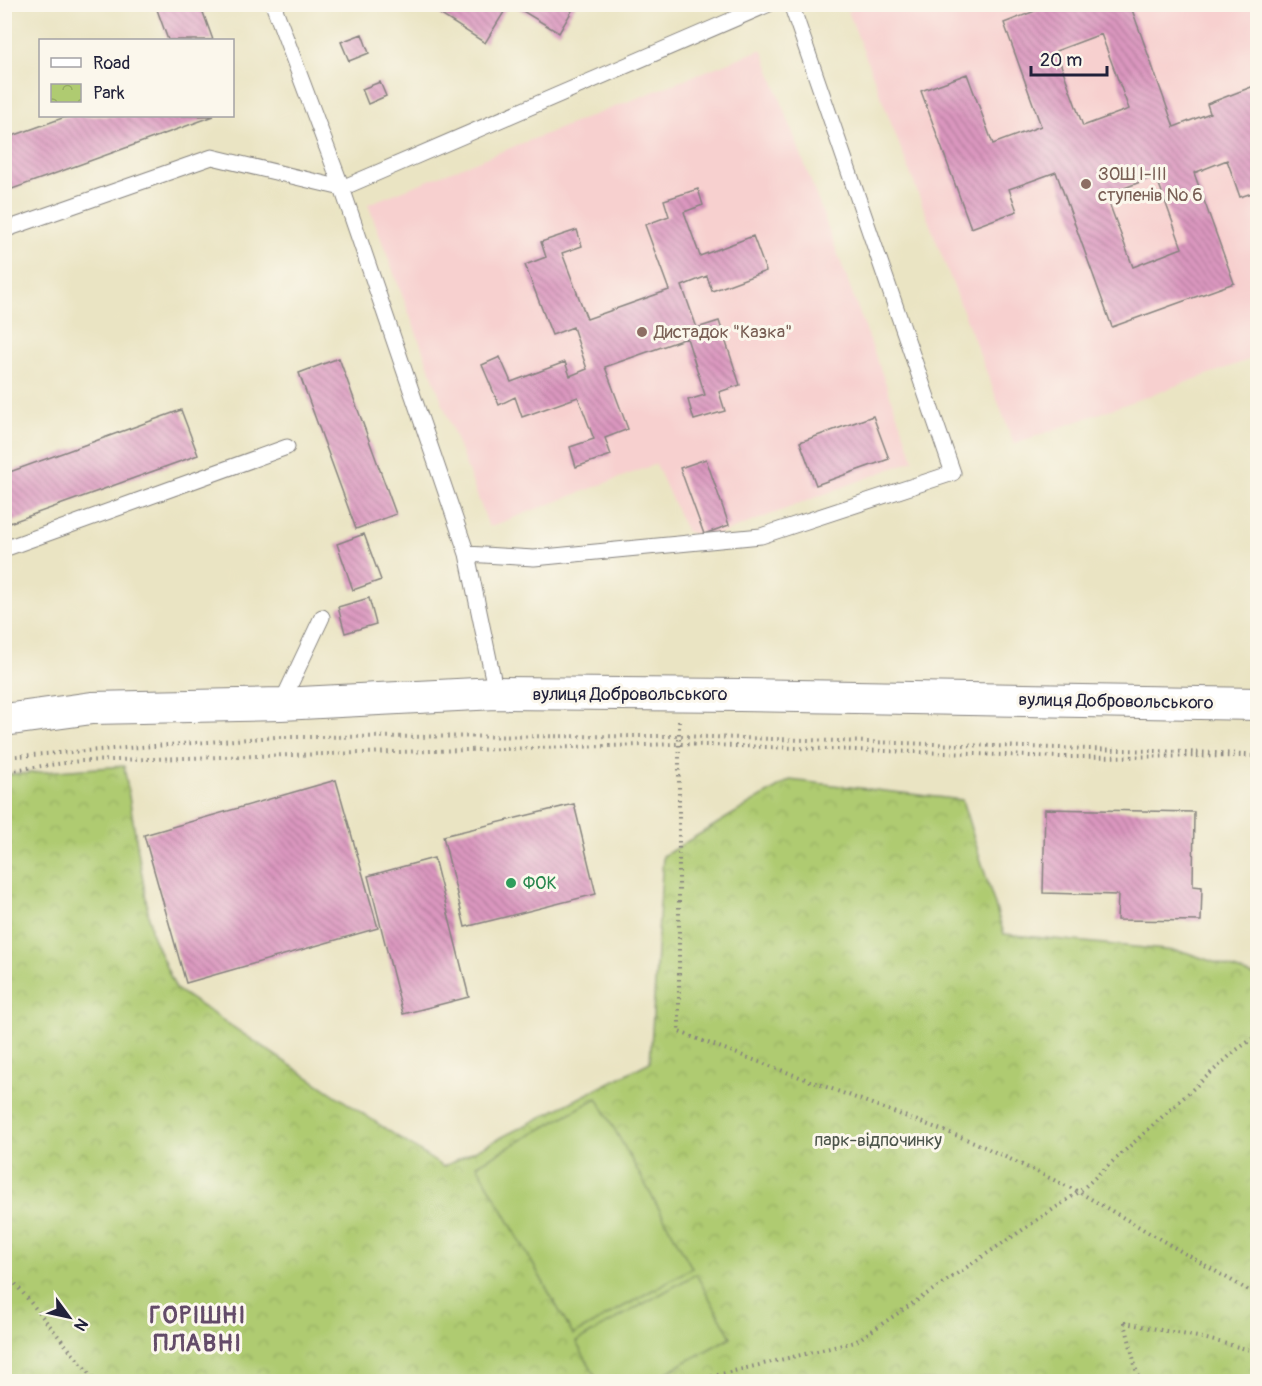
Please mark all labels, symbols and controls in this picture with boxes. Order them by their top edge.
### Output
legend [39,39,234,117]
scale bar [1031,39,1108,77]
text: 20 m [1040,49,1082,72]
text: Road [93,52,130,75]
text: Park [93,82,125,105]
place label: ЗОШ І-ІІІ ступенів № 6 [1098,163,1203,207]
marker: ЗОШ І-ІІІ ступенів № 6 [1079,177,1093,191]
place label: Дистадок "Казка" [653,321,792,344]
marker: Дистадок "Казка" [635,325,649,339]
street label: вулиця Добровольського [532,683,728,706]
street label: вулиця Добровольського [1018,688,1214,715]
place label: ФОК [523,872,557,895]
marker: ФОК [504,876,518,890]
park label: парк-відпочинку [814,1129,942,1152]
north arrow [39,1287,99,1347]
district label: ГОРІШНІ ПЛАВНІ [149,1301,247,1358]
text: N [69,1315,92,1335]

